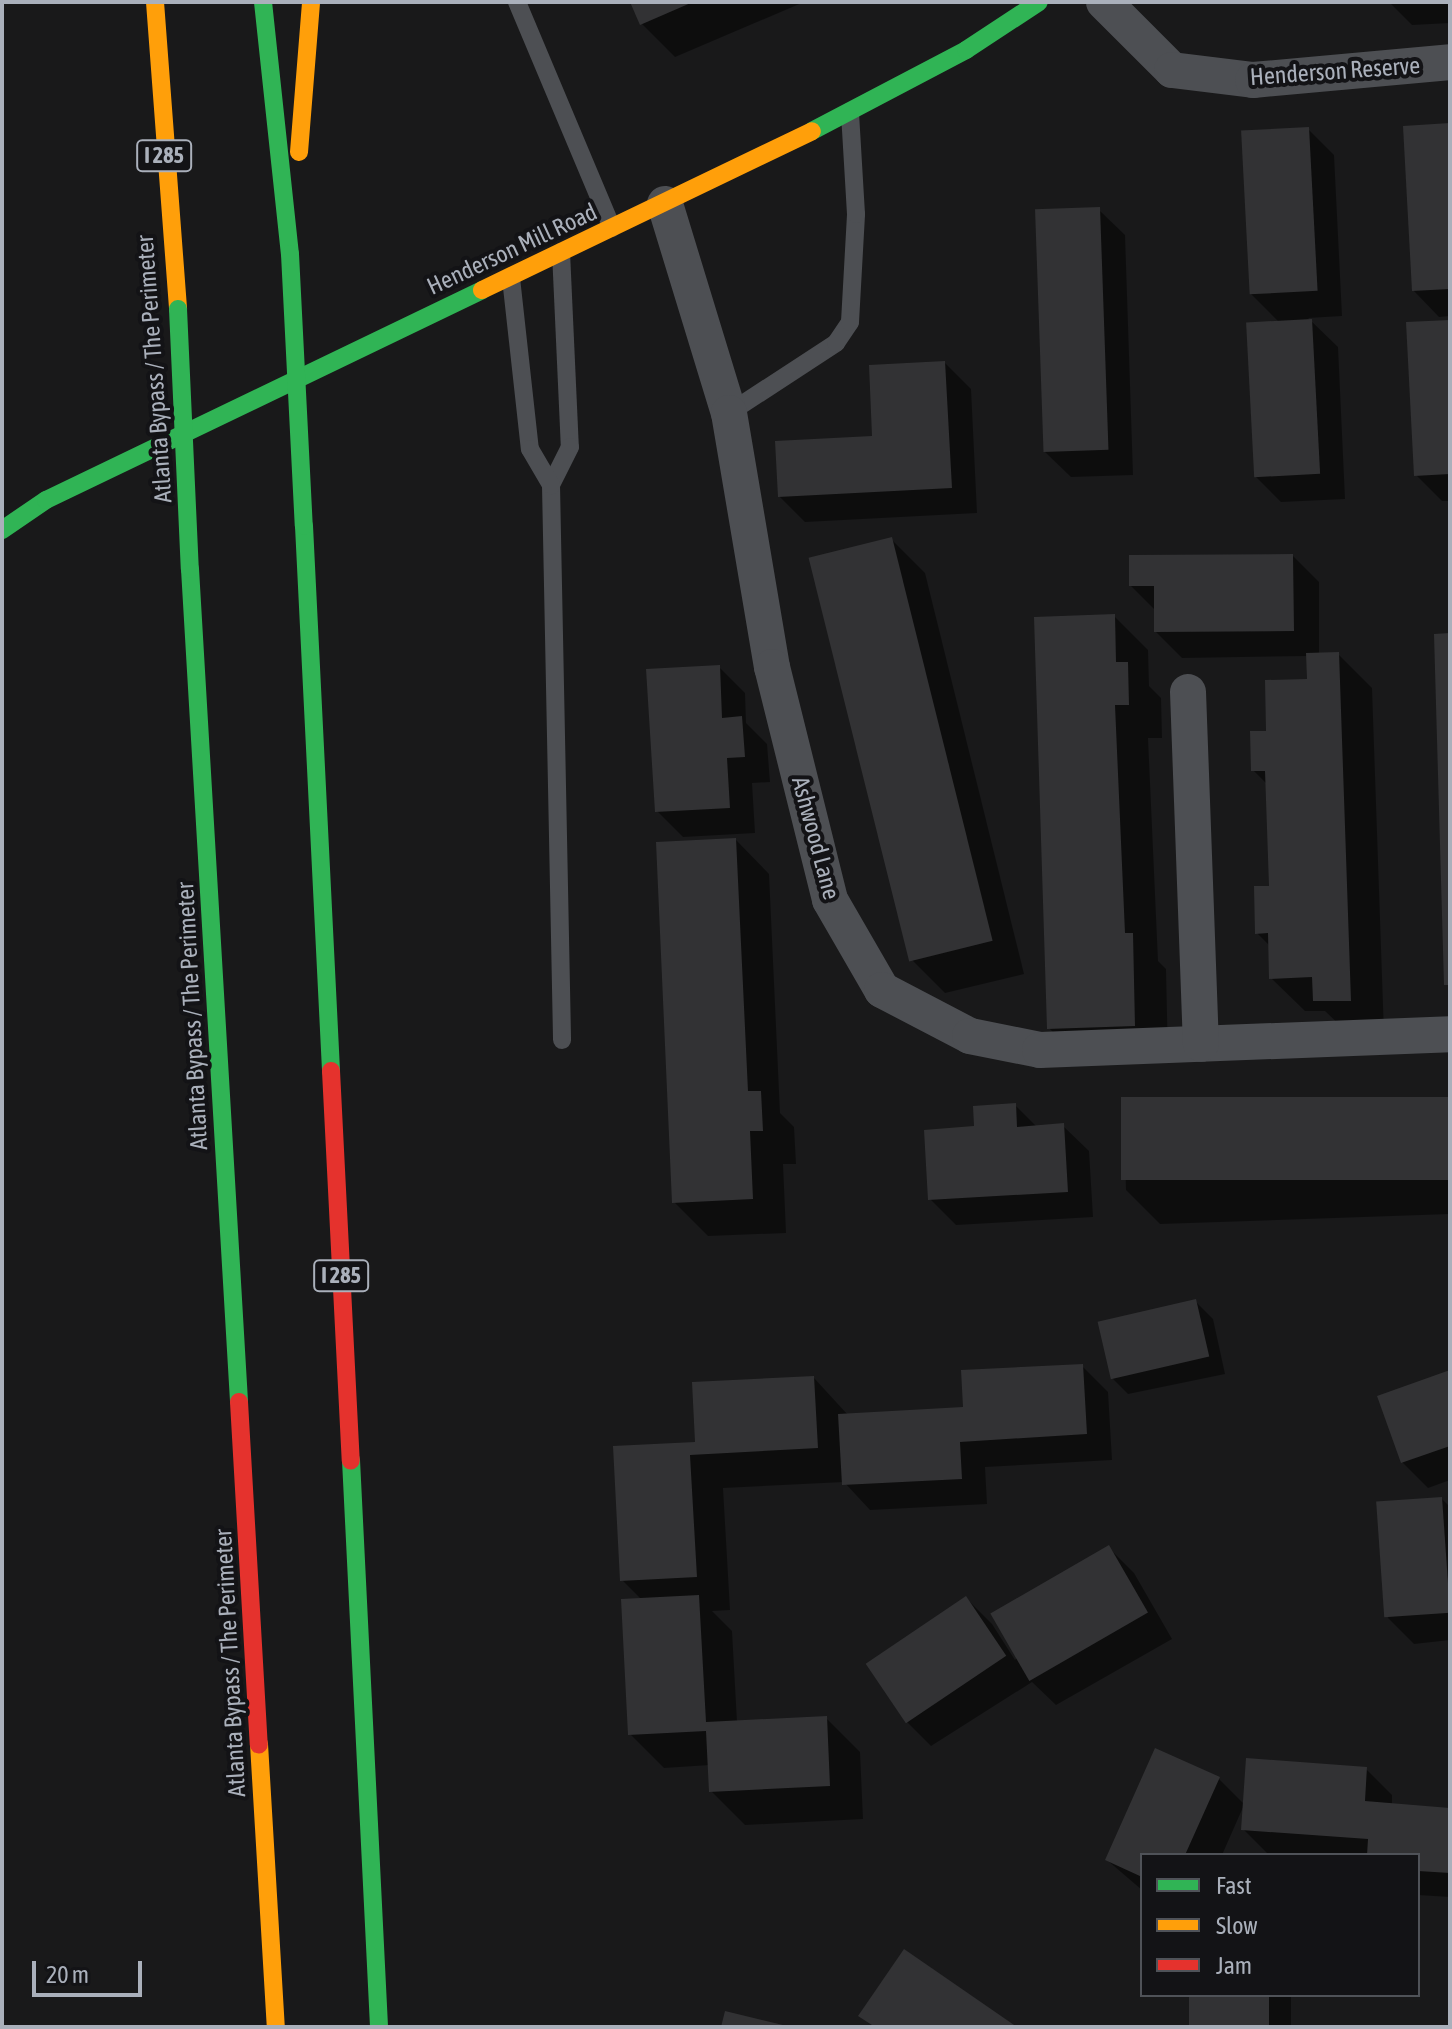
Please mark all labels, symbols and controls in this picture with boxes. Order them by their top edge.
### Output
street label: Henderson Reserve [1249,51,1421,91]
road number: I 285 [136,138,192,174]
street label: Henderson Mill Road [423,197,601,301]
street label: Atlanta Bypass / The Perimeter [130,234,178,504]
street label: Ashwood Lane [786,773,846,903]
street label: Atlanta Bypass / The Perimeter [171,881,213,1151]
road number: I 285 [313,1258,369,1294]
street label: Atlanta Bypass / The Perimeter [209,1528,251,1798]
legend [1140,1853,1420,1997]
text: Fast [1216,1872,1252,1899]
text: Slow [1216,1912,1258,1939]
scale bar [36,1945,146,1995]
text: Jam [1216,1952,1252,1979]
text: 20 m [46,1961,89,1988]

